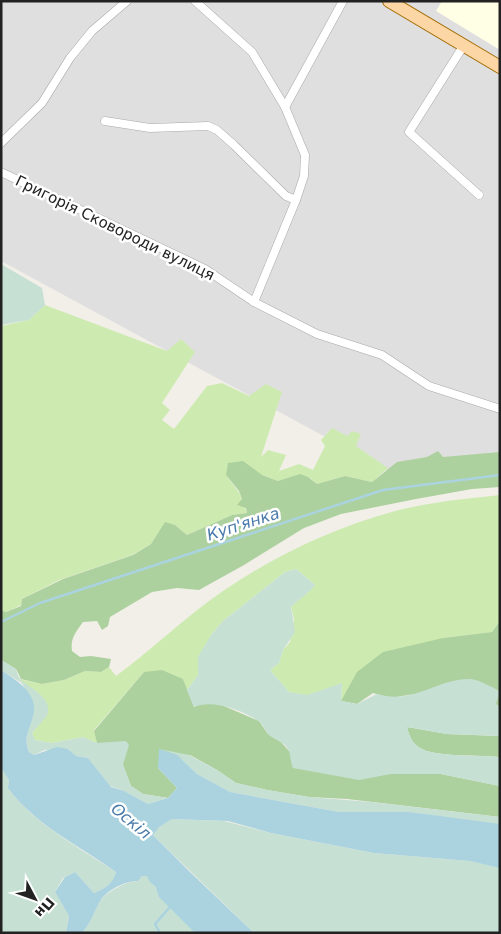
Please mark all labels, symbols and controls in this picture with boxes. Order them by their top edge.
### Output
street label: Григорія Сковороди вулиця [12,172,218,284]
water label: Куп'янка [204,503,282,545]
water label: Оскіл [107,799,155,843]
north arrow [10,874,60,924]
text: Пн [32,894,58,921]

